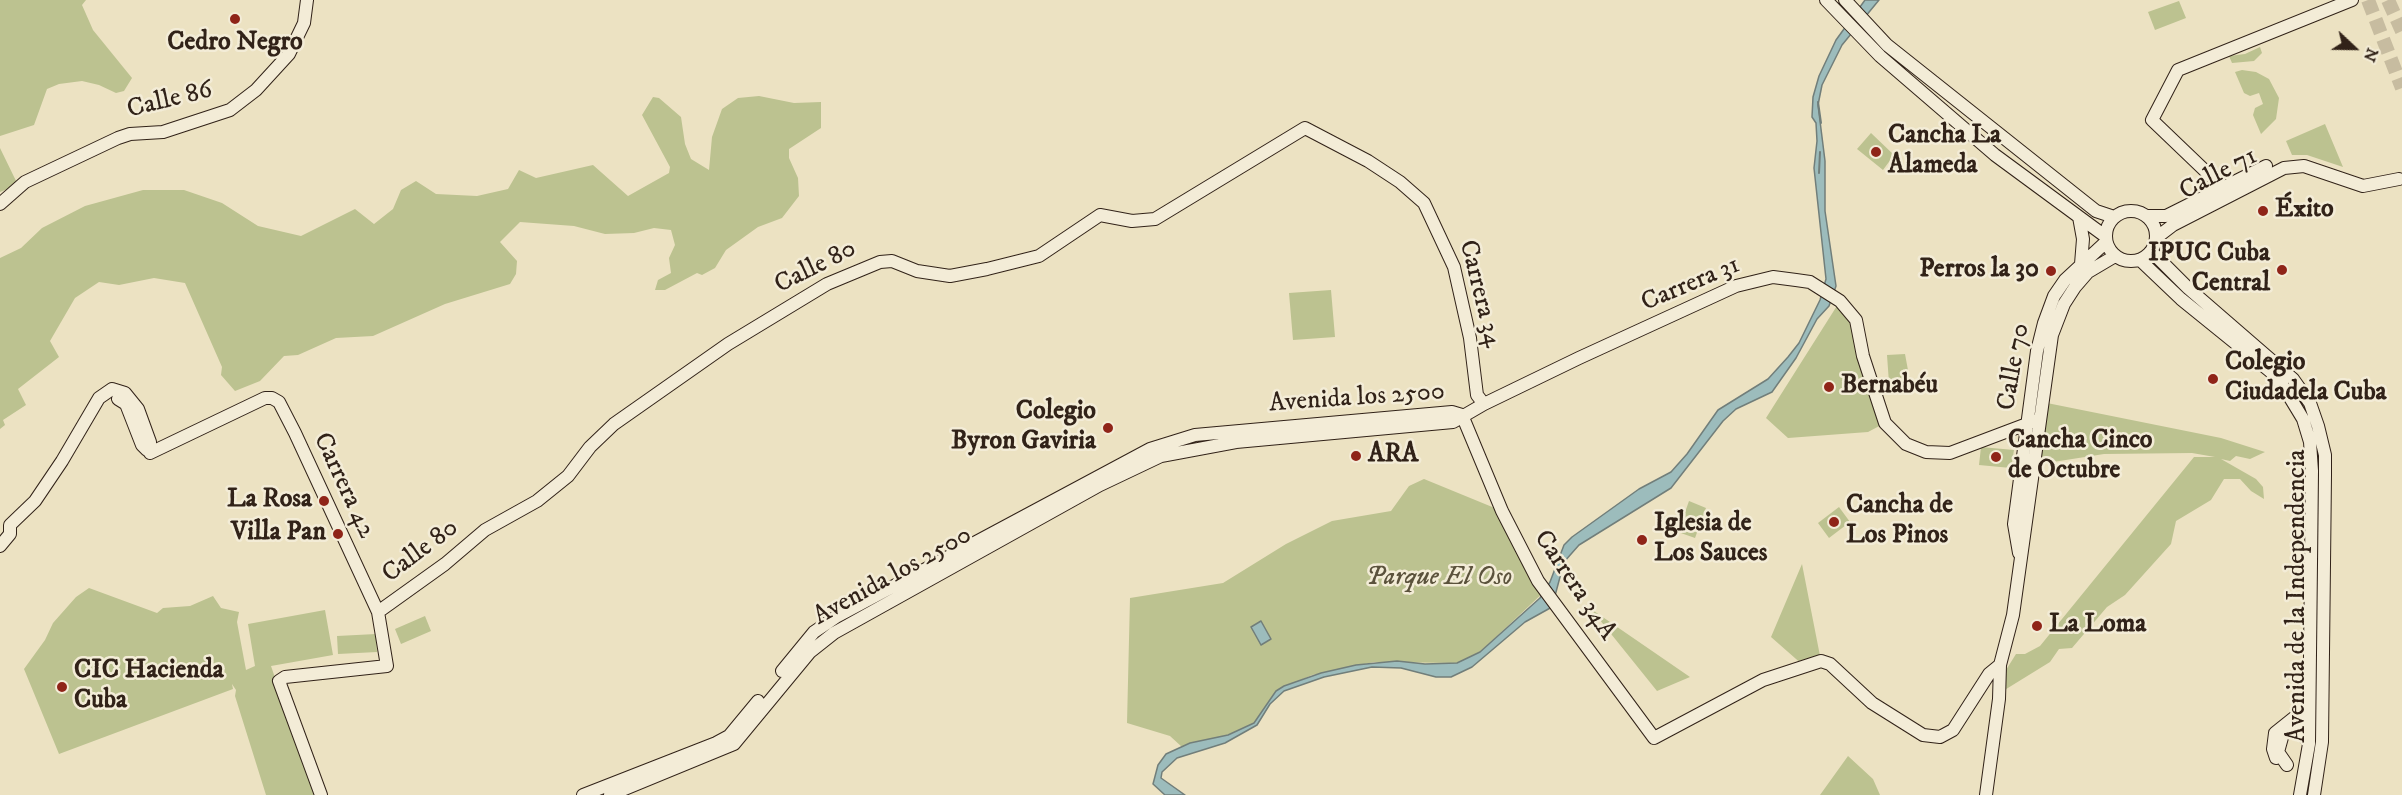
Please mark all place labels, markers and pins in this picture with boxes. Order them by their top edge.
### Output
marker: Cedro Negro [228,12,242,26]
place label: Cedro Negro [167,28,303,60]
place label: Cancha La Alameda [1888,121,2001,182]
marker: Cancha La Alameda [1869,145,1883,159]
place label: Éxito [2275,195,2334,227]
marker: Éxito [2256,204,2270,218]
place label: IPUC Cuba Central [2148,239,2270,300]
place label: Perros la 30 [1919,255,2039,287]
marker: IPUC Cuba Central [2275,263,2289,277]
marker: Perros la 30 [2044,264,2058,278]
place label: Colegio Ciudadela Cuba [2225,348,2387,410]
place label: Bernabéu [1841,371,1938,403]
marker: Colegio Ciudadela Cuba [2206,372,2220,386]
marker: Bernabéu [1822,380,1836,394]
place label: Colegio Byron Gaviria [951,397,1096,458]
marker: Colegio Byron Gaviria [1101,421,1115,435]
place label: Cancha Cinco de Octubre [2008,426,2152,488]
place label: ARA [1368,440,1418,472]
marker: ARA [1349,449,1363,463]
marker: Cancha Cinco de Octubre [1989,450,2003,464]
place label: La Rosa [227,485,312,517]
place label: Cancha de Los Pinos [1846,491,1953,552]
marker: La Rosa [317,494,331,508]
place label: Iglesia de Los Sauces [1654,509,1768,570]
marker: Cancha de Los Pinos [1827,515,1841,529]
place label: Villa Pan [231,518,326,550]
marker: Villa Pan [331,527,345,541]
marker: Iglesia de Los Sauces [1635,533,1649,547]
place label: La Loma [2049,610,2146,642]
marker: La Loma [2030,619,2044,633]
place label: CIC Hacienda Cuba [74,656,224,718]
marker: CIC Hacienda Cuba [55,680,69,694]

